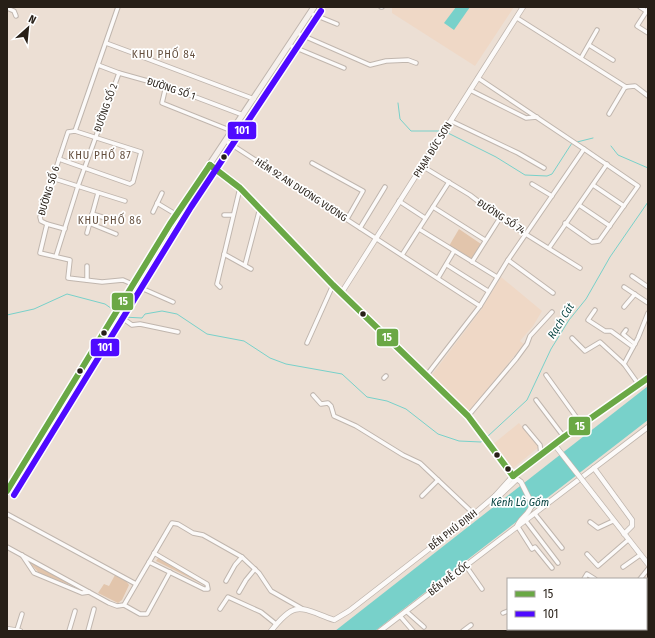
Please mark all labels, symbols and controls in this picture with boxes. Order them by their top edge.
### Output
north arrow [8,8,48,48]
text: N [26,12,38,27]
district label: KHU PHỐ 84 [132,46,196,61]
street label: ĐƯỜNG SỐ 1 [145,73,198,102]
street label: ĐƯỜNG SỐ 2 [89,81,121,134]
street label: PHẠM ĐỨC SƠN [410,119,455,180]
line badge: 101 [227,121,257,140]
text: 101 [234,124,250,137]
district label: KHU PHỐ 87 [68,147,132,162]
unlabelled marker [219,152,229,162]
street label: HẺM 92 AN DƯƠNG VƯƠNG [253,154,351,224]
street label: ĐƯỜNG SỐ 6 [33,164,62,217]
street label: ĐƯỜNG SỐ 74 [475,195,529,237]
district label: KHU PHỐ 86 [78,212,142,227]
line badge: 15 [111,292,134,311]
text: 15 [118,295,129,308]
water label: Rạch Cát [545,301,577,341]
unlabelled marker [358,309,368,319]
unlabelled marker [99,328,109,338]
line badge: 15 [376,328,399,347]
text: 15 [382,331,393,344]
line badge: 101 [90,338,120,357]
text: 101 [97,341,113,354]
unlabelled marker [75,366,85,376]
line badge: 15 [568,416,591,436]
text: 15 [575,420,586,433]
unlabelled marker [492,450,502,460]
unlabelled marker [503,464,513,474]
water label: Kênh Lò Gốm [491,496,549,509]
street label: BẾN PHÚ ĐỊNH [424,505,480,553]
street label: BẾN MỄ CỐC [424,557,472,599]
legend [507,578,647,630]
text: 15 [543,587,554,601]
text: 101 [543,607,558,621]

